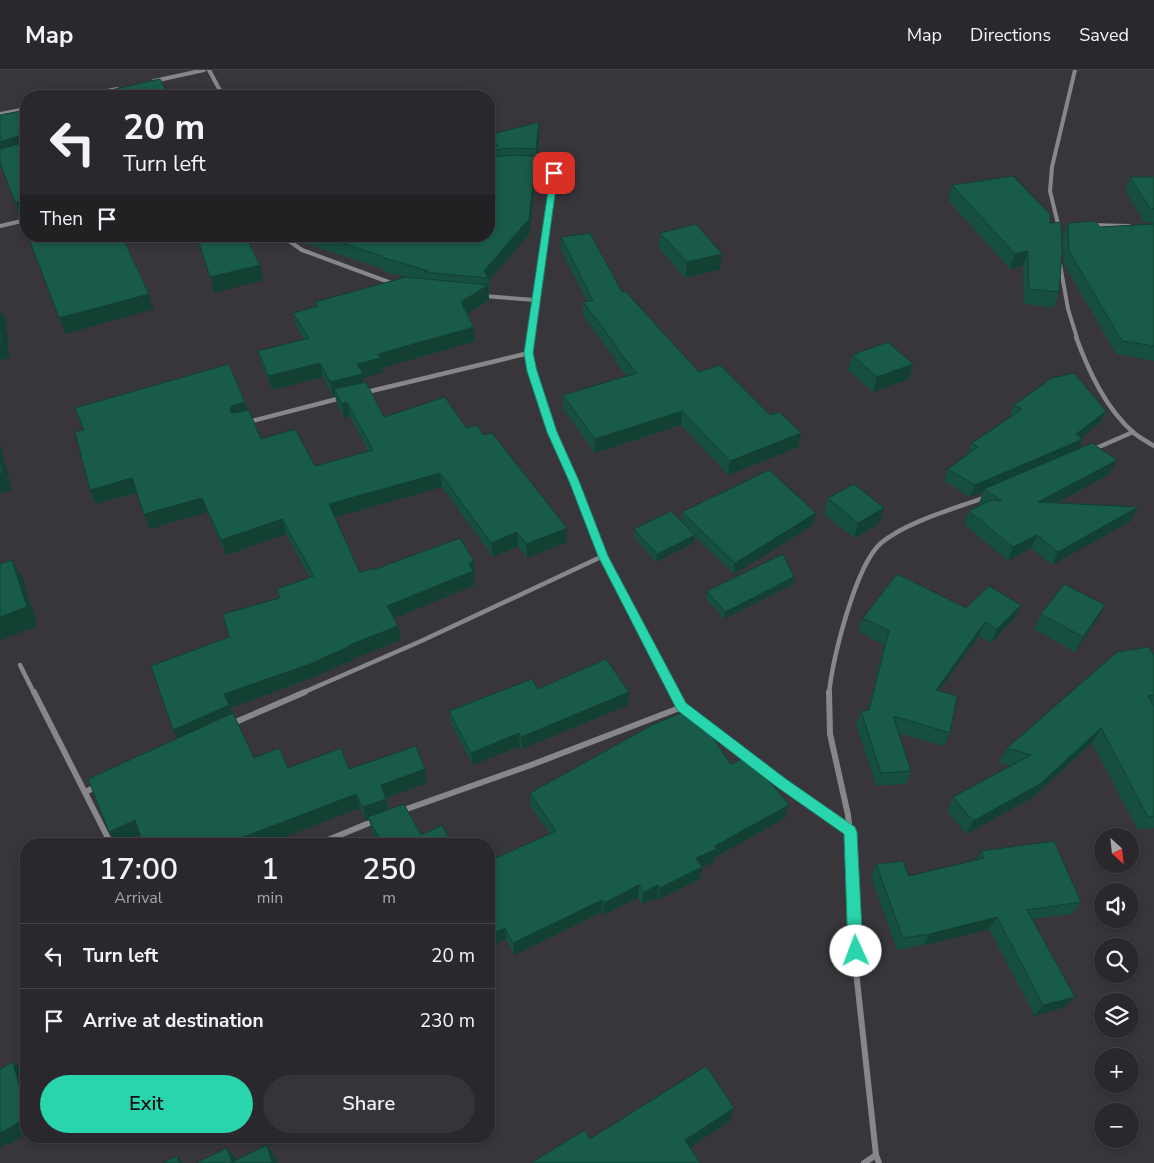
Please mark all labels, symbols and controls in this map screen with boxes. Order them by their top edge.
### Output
text: Map [25,19,73,51]
text: Map [907,23,942,47]
text: Directions [970,23,1051,47]
text: Saved [1079,23,1129,47]
text: 20 m [123,104,205,151]
icon: left [40,110,105,175]
text: Turn left [123,149,206,179]
pin [533,152,575,194]
icon: arrive [540,159,568,187]
icon: arrive [93,205,121,233]
text: Then [40,206,83,232]
north arrow [1094,828,1139,872]
map controls [1094,828,1139,1148]
text: 17:00 [99,849,178,890]
text: 1 [261,849,279,890]
text: 250 [362,849,416,890]
button: sound [1094,883,1139,928]
text: Arrival [114,887,162,909]
text: min [257,887,283,909]
text: m [382,887,396,909]
position arrow [829,924,881,976]
button: search [1094,938,1139,983]
icon: left [40,942,68,970]
text: Turn left [83,943,158,969]
text: 20 m [431,943,475,969]
button: layers [1094,993,1139,1038]
icon: arrive [40,1007,68,1035]
text: Arrive at destination [83,1008,264,1034]
text: 230 m [420,1008,475,1034]
button: + [1094,1048,1139,1093]
button: Exit [40,1075,253,1133]
button: Share [263,1075,475,1133]
button: − [1094,1103,1139,1148]

